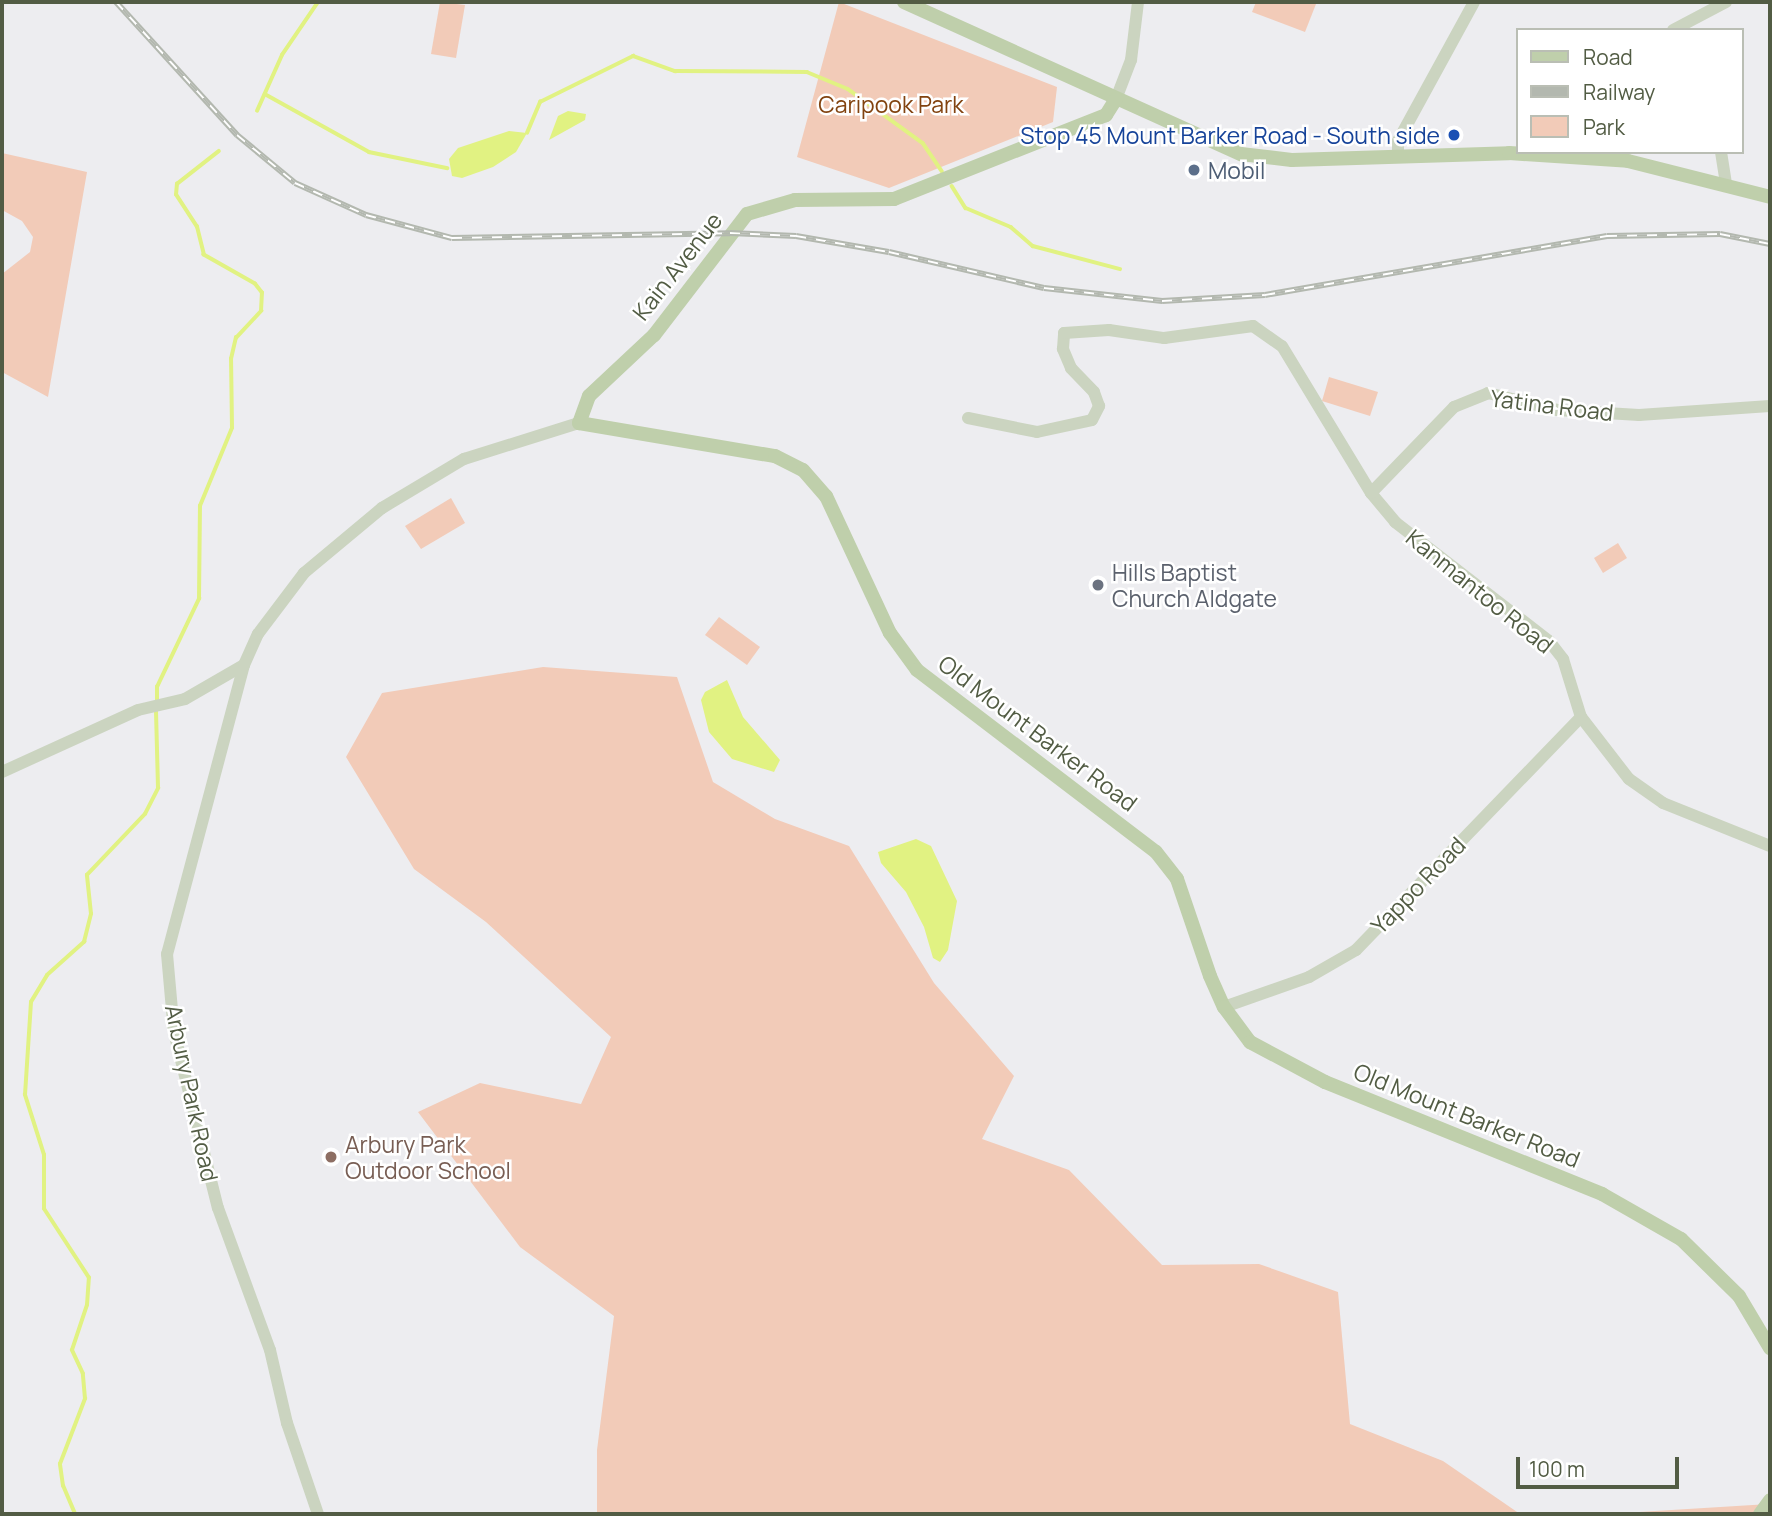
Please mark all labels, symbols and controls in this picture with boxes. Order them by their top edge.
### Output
legend [1516,28,1744,154]
text: Road [1583,43,1633,71]
text: Railway [1583,78,1655,106]
park label: Caripook Park [818,90,964,118]
text: Park [1583,113,1625,141]
place label: Stop 45 Mount Barker Road - South side [1020,121,1440,149]
marker: Stop 45 Mount Barker Road - South side [1446,127,1462,143]
place label: Mobil [1208,156,1265,184]
marker: Mobil [1186,162,1202,178]
street label: Kain Avenue [626,207,728,325]
street label: Yatina Road [1489,384,1615,426]
street label: Kanmantoo Road [1401,523,1559,659]
place label: Hills Baptist Church Aldgate [1112,558,1277,612]
marker: Hills Baptist Church Aldgate [1090,577,1106,593]
street label: Old Mount Barker Road [933,649,1143,817]
street label: Yappo Road [1365,831,1471,939]
street label: Arbury Park Road [160,1002,224,1184]
street label: Old Mount Barker Road [1350,1057,1584,1173]
place label: Arbury Park Outdoor School [345,1130,511,1184]
marker: Arbury Park Outdoor School [323,1149,339,1165]
scale bar [1520,1442,1683,1486]
text: 100 m [1529,1455,1585,1483]

